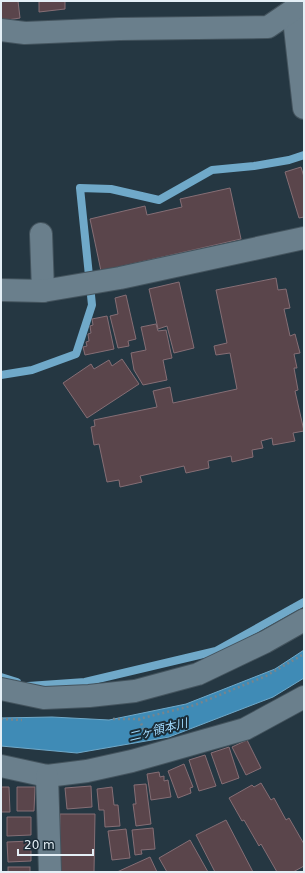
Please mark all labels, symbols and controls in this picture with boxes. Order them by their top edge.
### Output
water label: 二ヶ領本川 [127,715,191,744]
scale bar [18,831,93,857]
text: 20 m [24,838,55,852]

